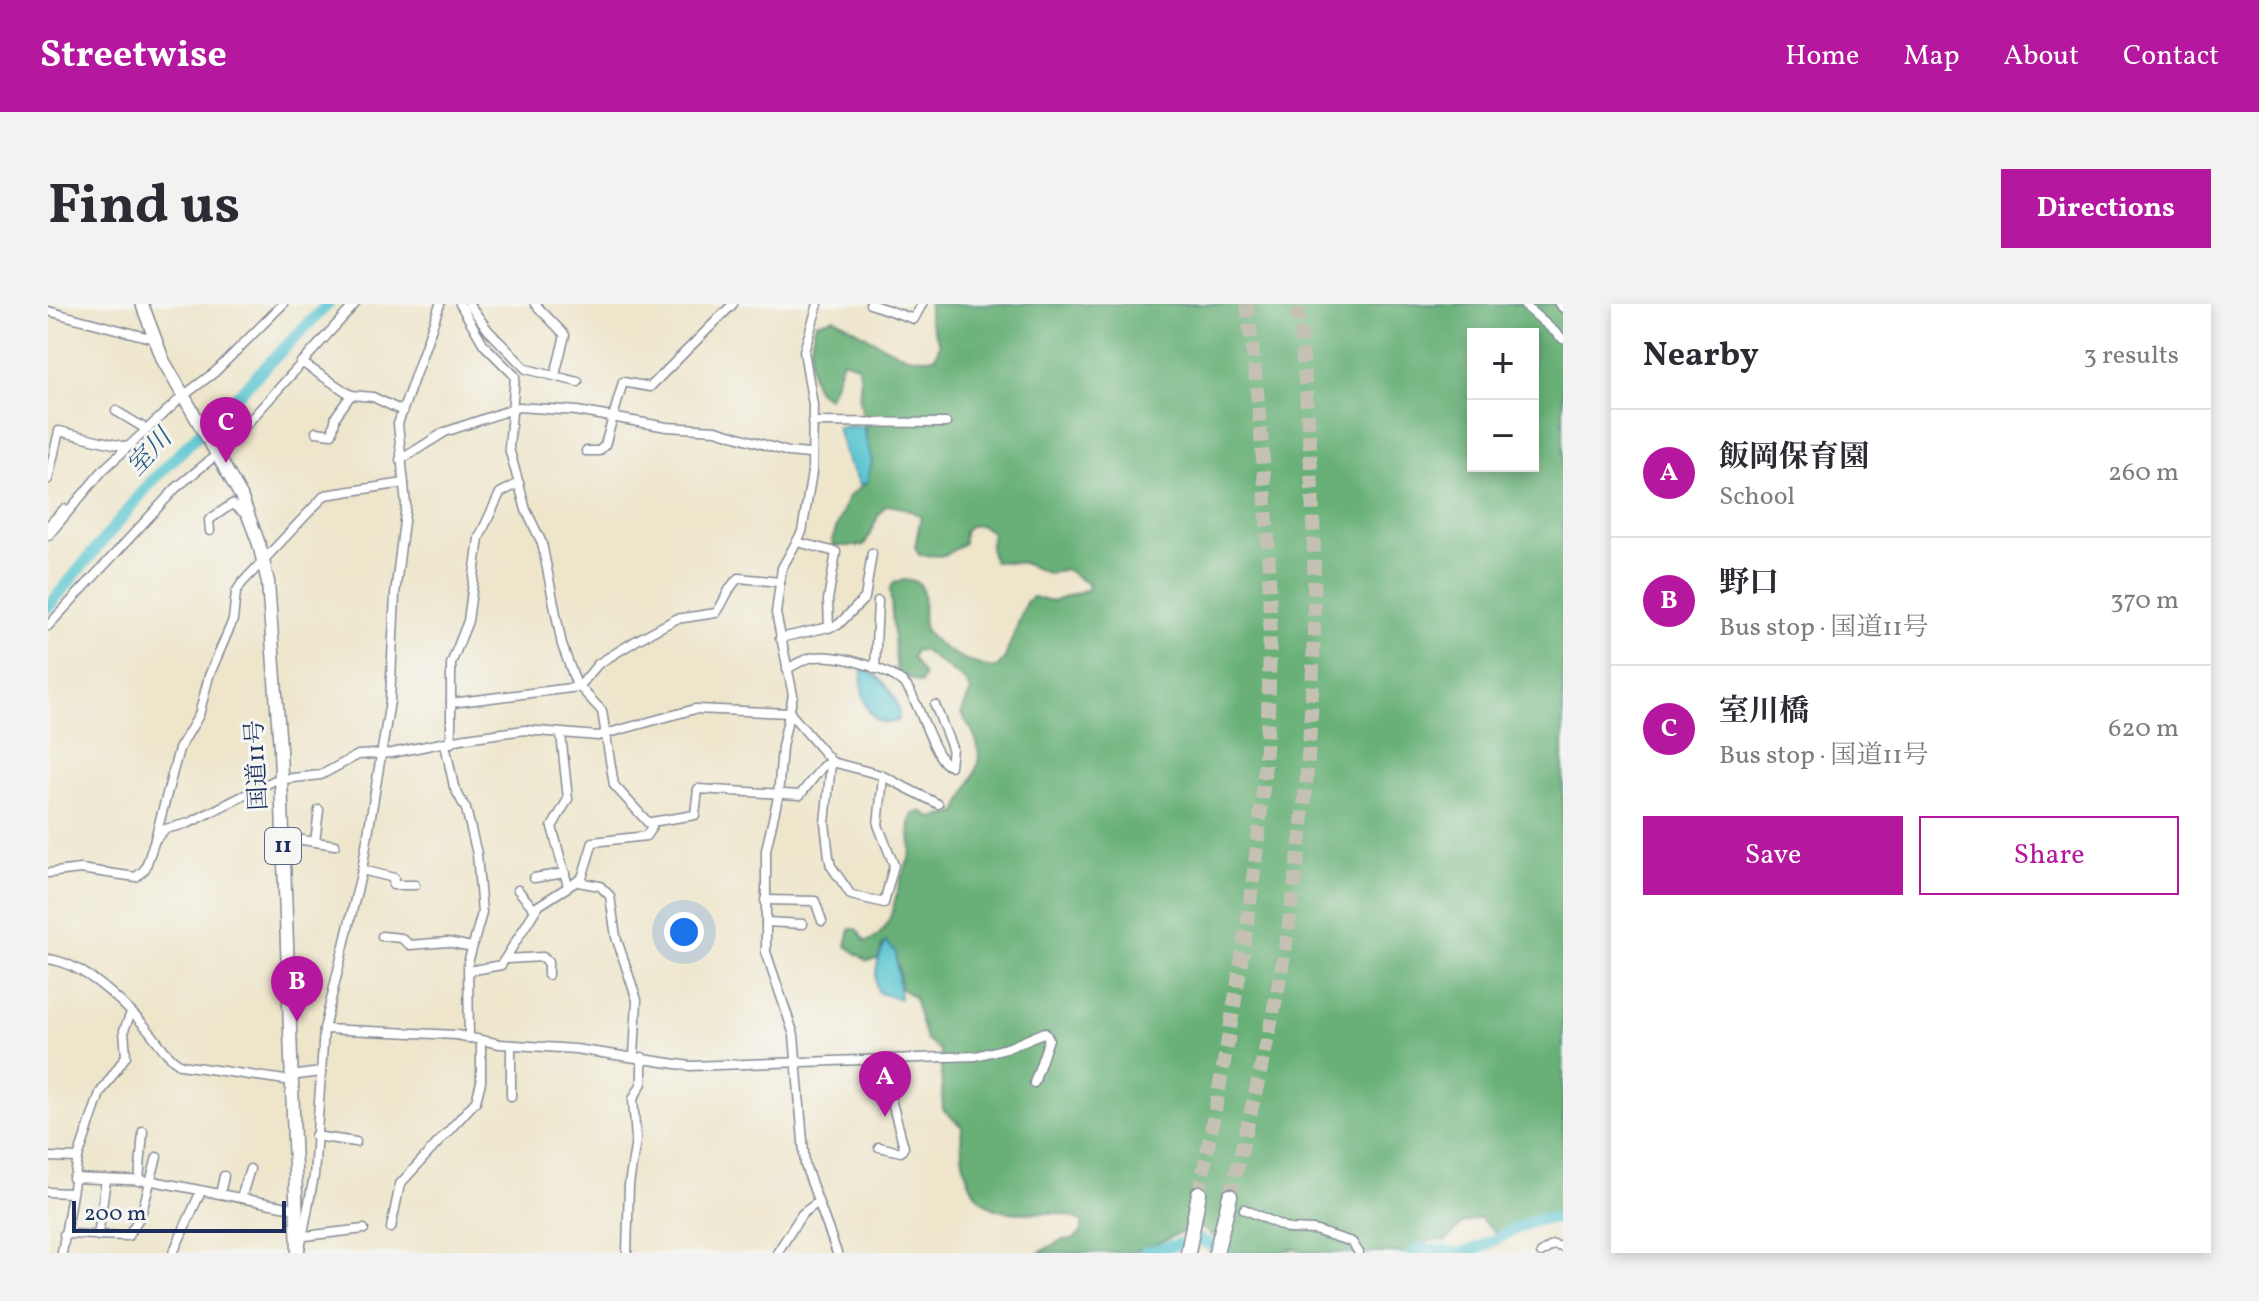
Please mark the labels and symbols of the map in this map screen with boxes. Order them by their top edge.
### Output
pin: C [200,397,252,463]
water label: 室川 [119,420,183,484]
street label: 国道11号 [239,719,277,811]
road number: 11 [265,828,301,864]
your location [664,912,704,952]
pin: B [271,956,323,1022]
pin: A [859,1051,911,1117]
scale bar [72,1197,286,1233]

